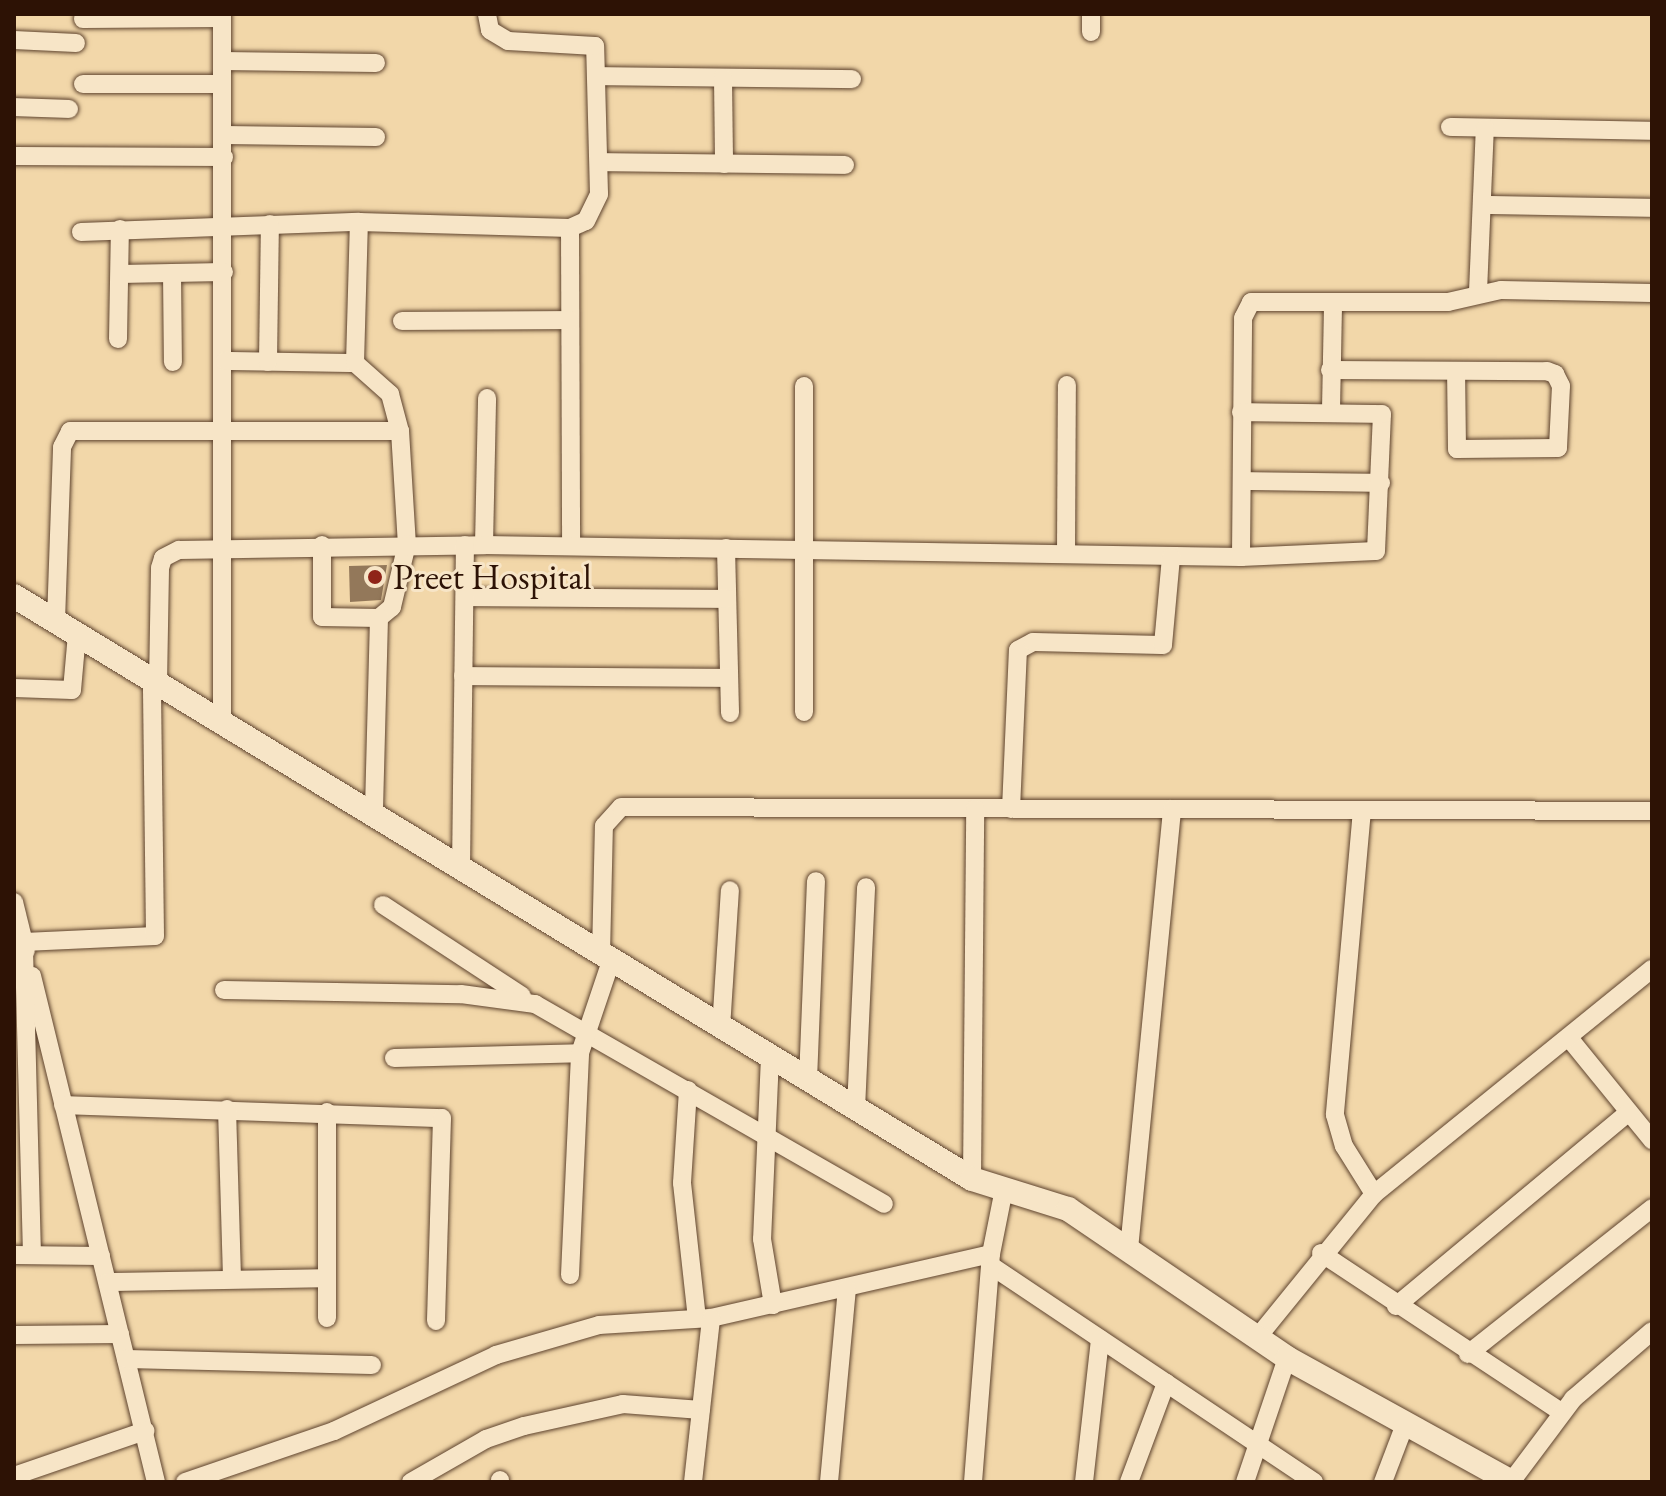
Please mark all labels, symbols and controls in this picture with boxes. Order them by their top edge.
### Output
place label: Preet Hospital [393,555,592,599]
marker: Preet Hospital [364,566,386,588]

